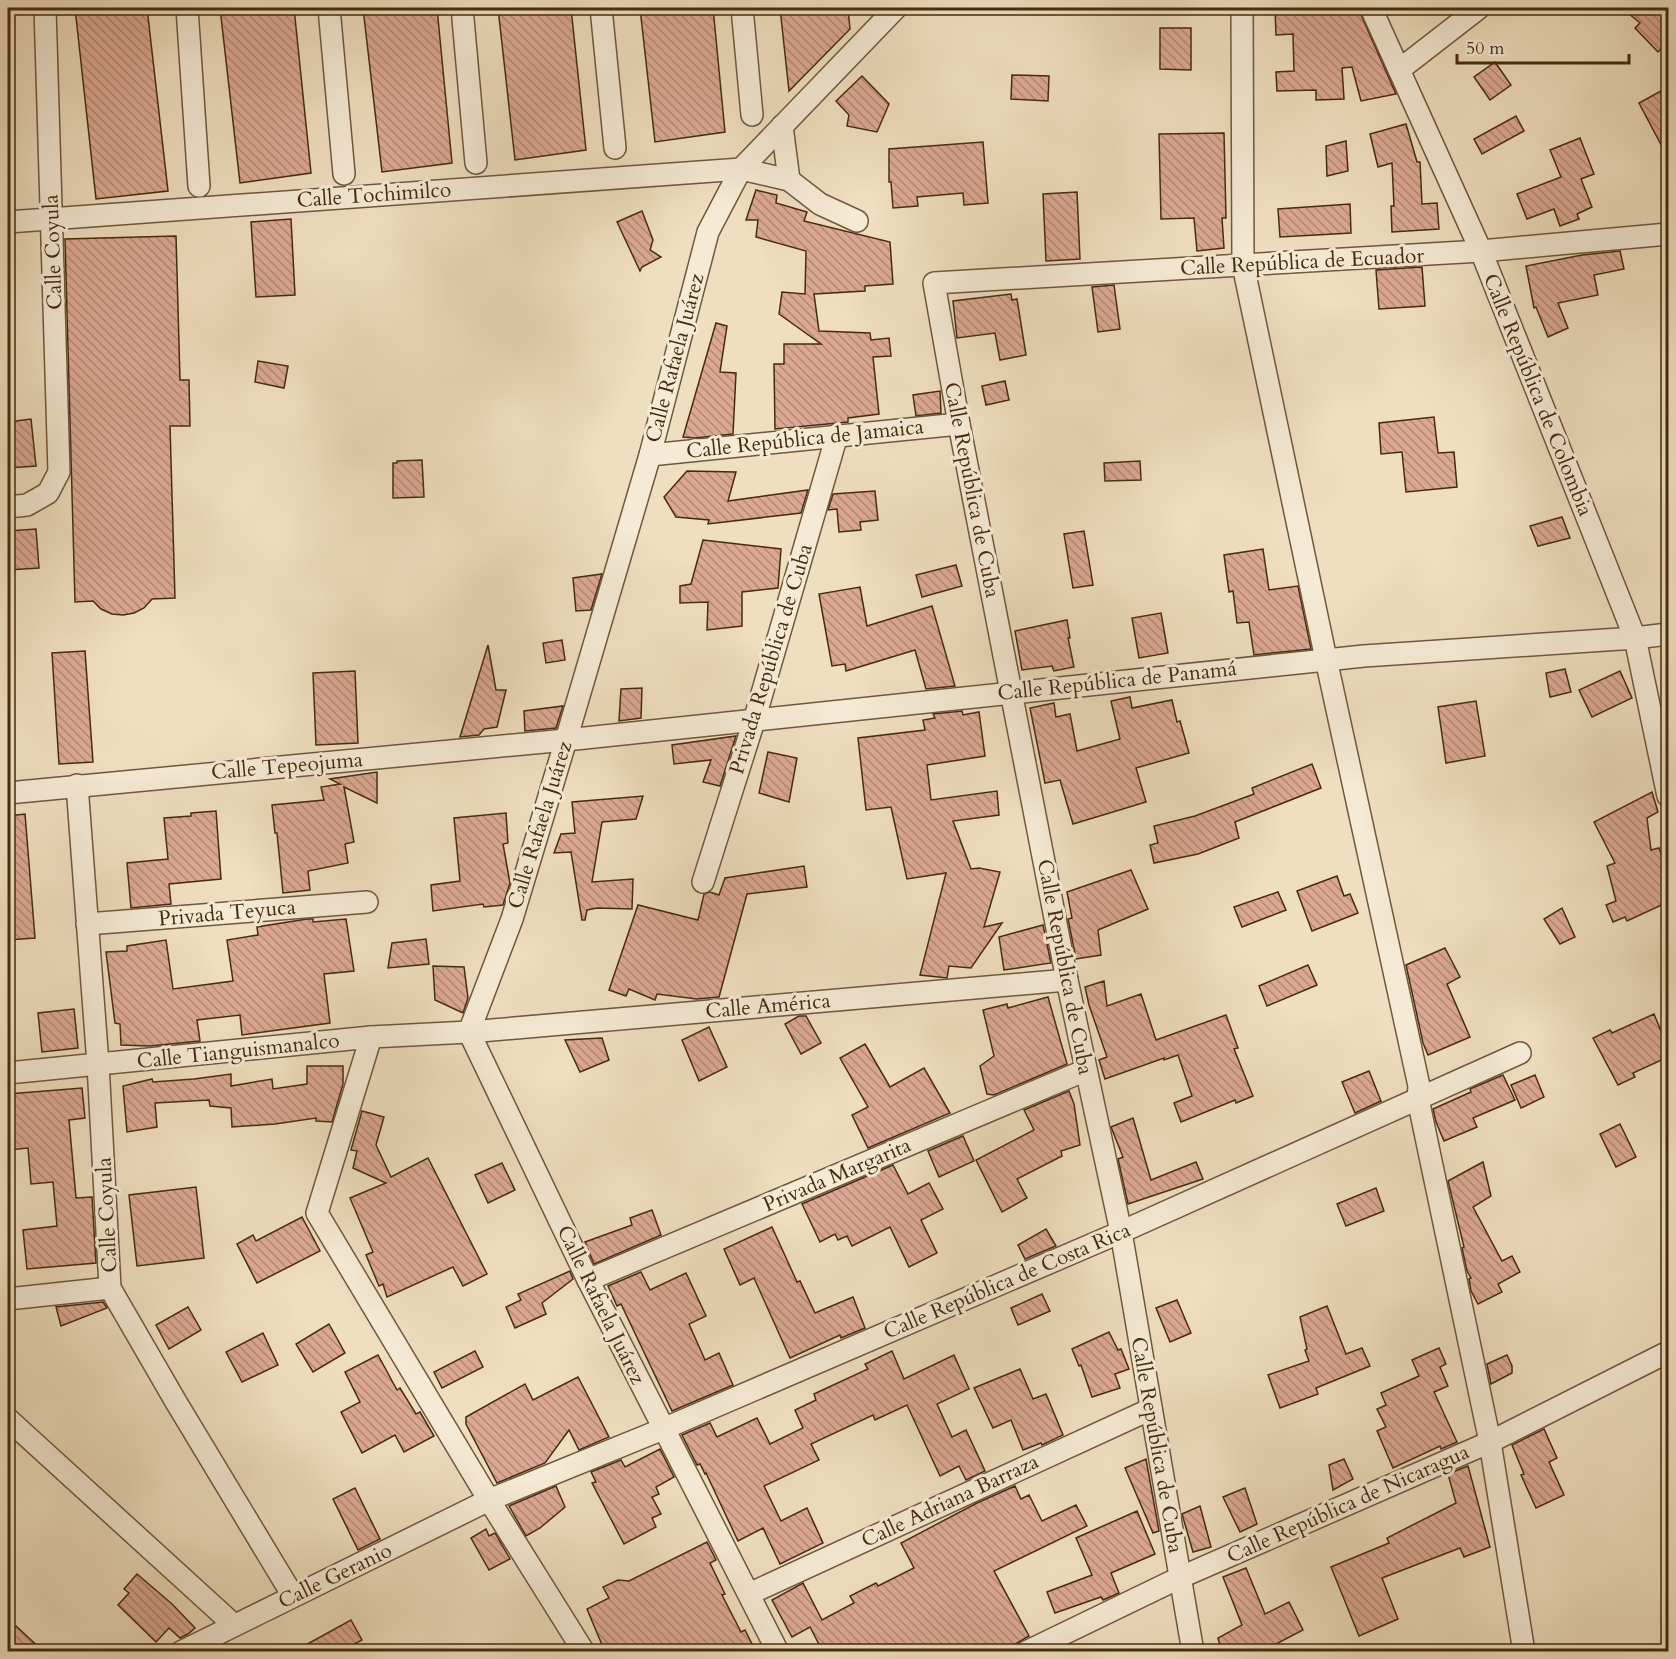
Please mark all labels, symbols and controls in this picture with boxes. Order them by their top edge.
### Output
scale bar [1457,27,1630,65]
text: 50 m [1466,36,1505,61]
street label: Calle Tochimilco [296,175,452,215]
street label: Calle Coyula [36,194,70,310]
street label: Calle República de Ecuador [1179,241,1425,283]
street label: Calle República de Colombia [1476,269,1600,521]
street label: Calle Rafaela Juárez [638,270,712,446]
street label: Calle República de Cuba [937,380,1007,600]
street label: Calle República de Jamaica [685,412,925,466]
street label: Privada República de Cuba [722,540,820,778]
street label: Calle República de Panamá [996,654,1238,708]
street label: Calle Rafaela Juárez [501,737,579,912]
street label: Calle Tepeojuma [210,745,364,787]
street label: Calle República de Cuba [1030,857,1100,1077]
street label: Privada Teyuca [157,893,297,933]
street label: Calle América [704,986,832,1026]
street label: Calle Tianguismanalco [135,1026,341,1076]
street label: Privada Margarita [759,1131,915,1219]
street label: Calle Coyula [89,1157,125,1273]
street label: Calle República de Costa Rica [879,1216,1135,1346]
street label: Calle Rafaela Juárez [550,1220,652,1390]
street label: Calle República de Cuba [1124,1335,1190,1555]
street label: Calle República de Nicaragua [1222,1437,1474,1571]
street label: Calle Adriana Barraza [857,1447,1043,1555]
street label: Calle Geranio [273,1536,397,1616]

